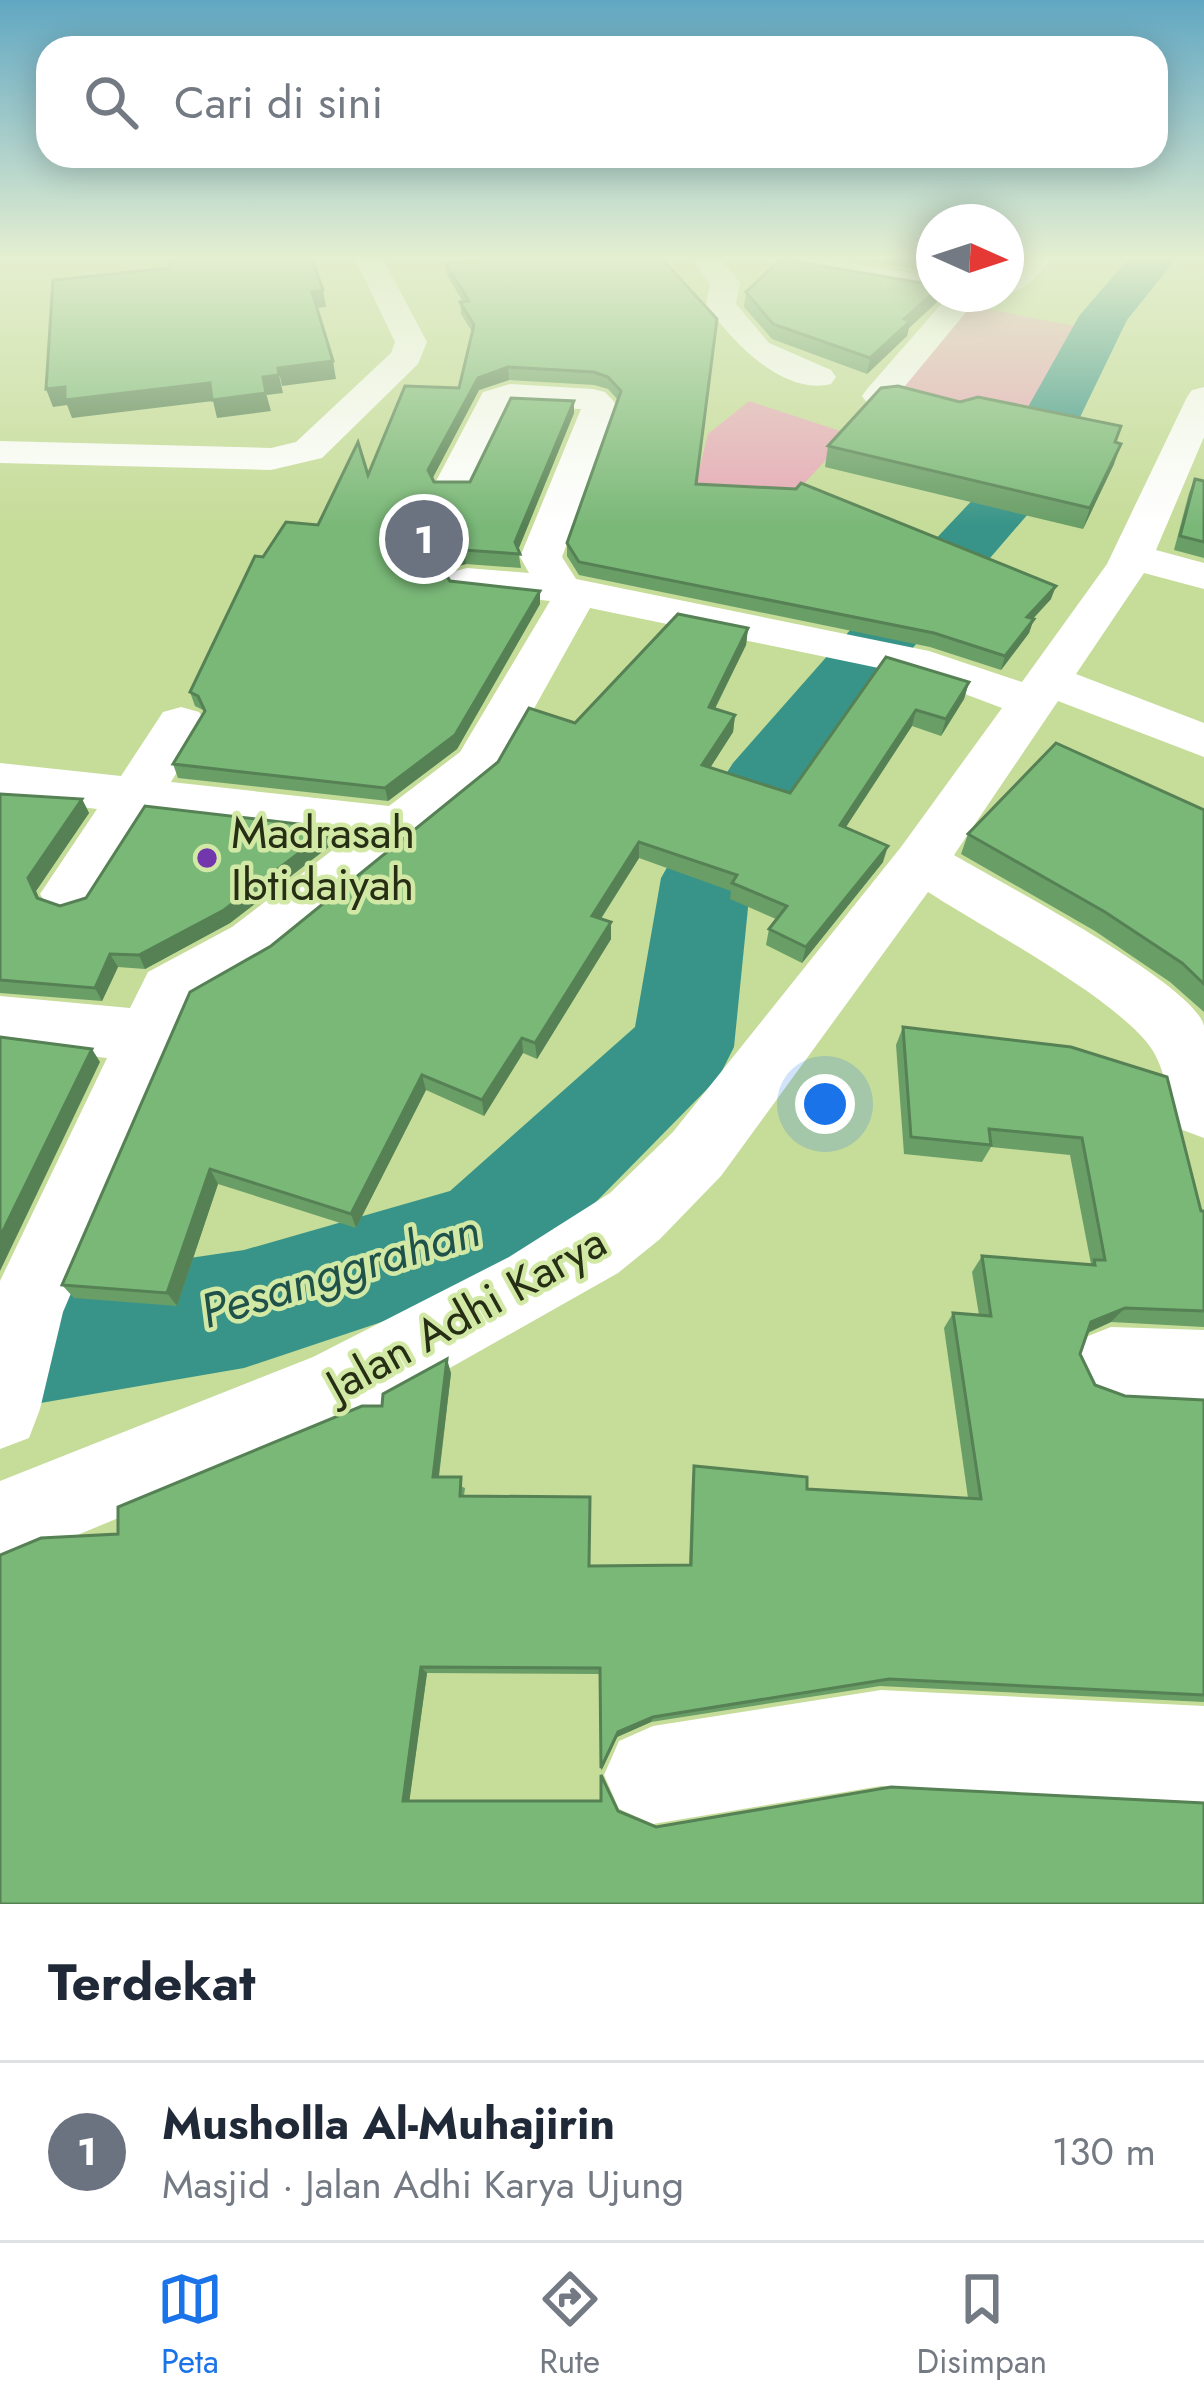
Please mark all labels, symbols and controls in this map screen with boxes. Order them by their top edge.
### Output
search box [36,36,1168,168]
icon: search [78,69,144,135]
text: Cari di sini [174,70,383,135]
north arrow [916,204,1024,312]
pin: 1 [385,494,463,584]
place label: Madrasah Ibtidaiyah [231,800,415,917]
marker: Madrasah Ibtidaiyah [194,845,220,871]
your location [795,1074,855,1134]
water label: Pesanggrahan [192,1195,488,1346]
street label: Jalan Adhi Karya [310,1210,618,1420]
text: Terdekat [48,1945,256,2019]
text: Musholla Al-Muhajirin [162,2091,615,2156]
text: 1 [77,2123,97,2180]
text: 130 m [1052,2123,1156,2180]
text: Masjid · Jalan Adhi Karya Ujung [162,2156,684,2213]
tab: Peta [157,2266,223,2385]
tab: Rute [537,2266,603,2385]
tab: Disimpan [916,2266,1047,2385]

